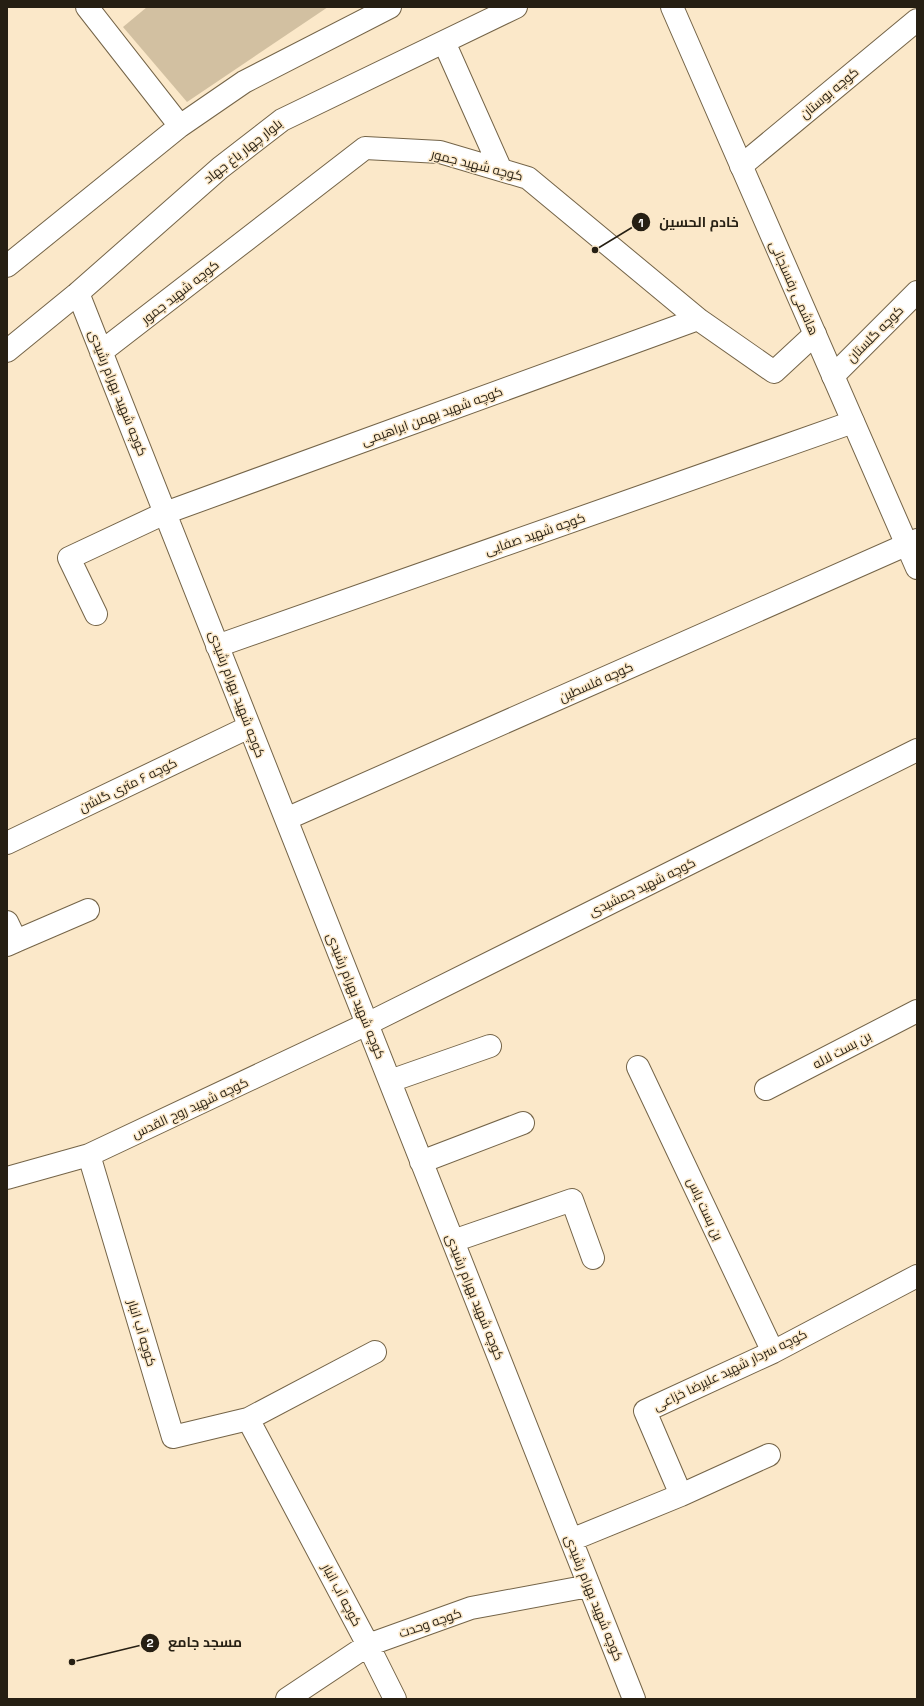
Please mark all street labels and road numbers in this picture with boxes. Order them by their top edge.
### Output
street label: کوچه بوستان [796,63,863,123]
street label: بلوار چهار باغ جهاد [200,115,286,188]
street label: کوچه شهید جمور [428,145,525,186]
street label: هاشمی رفسنجانی [766,238,822,338]
street label: کوچه شهید جمور [137,256,223,329]
street label: کوچه گلستان [843,302,908,367]
street label: کوچه شهید بهرام رشیدی [84,327,151,459]
street label: کوچه شهید بهمن ابراهیمی [359,382,505,450]
street label: کوچه شهید صفایی [483,509,588,560]
street label: کوچه شهید بهرام رشیدی [204,628,269,760]
street label: کوچه فلسطین [556,658,636,707]
street label: کوچه ۶ متری گلشن [76,754,180,817]
street label: کوچه شهید جمشیدی [586,854,699,921]
street label: کوچه شهید بهرام رشیدی [322,930,389,1062]
street label: بن بست لاله [810,1027,874,1073]
street label: کوچه شهید روح القدس [129,1074,251,1143]
street label: بن بست یاس [683,1175,727,1243]
street label: کوچه شهید بهرام رشیدی [441,1231,508,1363]
street label: کوچه آب انبار [123,1297,160,1369]
street label: کوچه سردار شهید علیرضا خزاعی [650,1325,810,1416]
street label: کوچه شهید بهرام رشیدی [560,1532,627,1664]
street label: کوچه آب انبار [317,1560,366,1630]
street label: کوچه وحدت [396,1604,464,1643]

